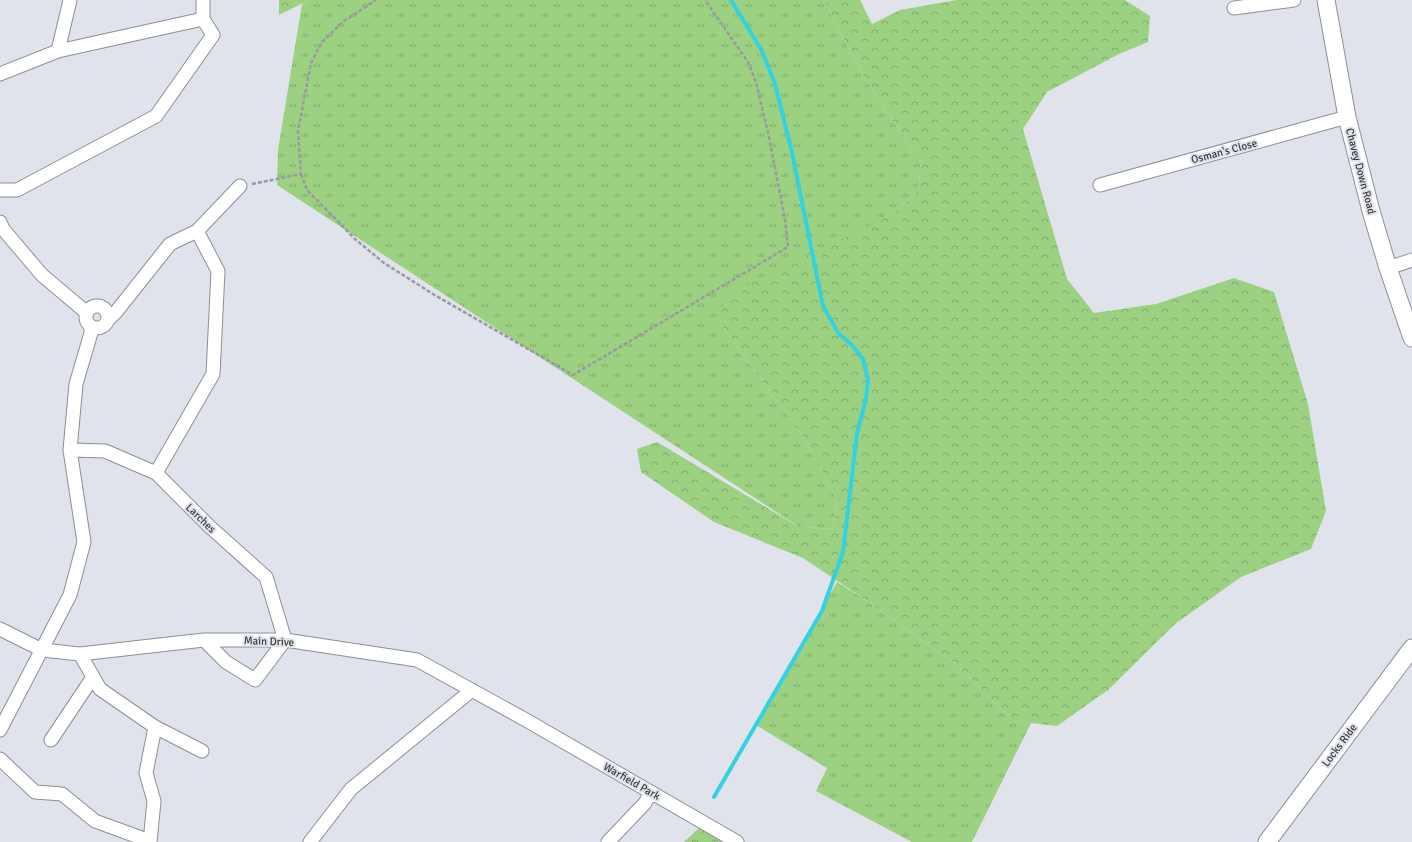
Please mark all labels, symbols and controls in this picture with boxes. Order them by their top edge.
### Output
street label: Chavey Down Road [1343,127,1378,216]
street label: Osman's Close [1190,136,1259,167]
street label: Larches [183,501,218,536]
street label: Main Drive [244,634,294,649]
street label: Locks Ride [1319,721,1360,769]
street label: Warfield Park [601,760,663,803]

